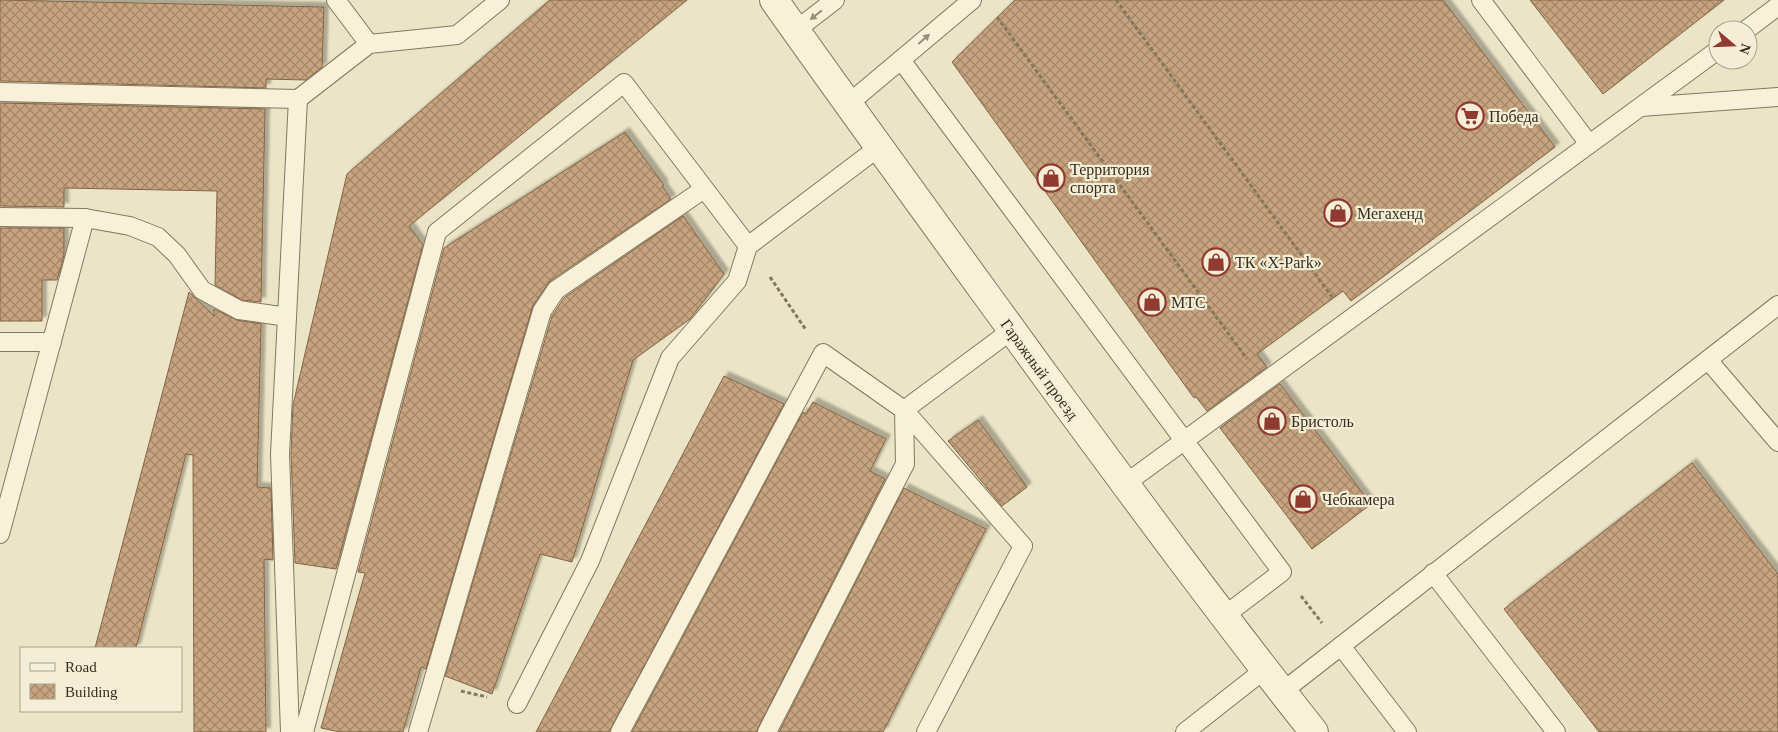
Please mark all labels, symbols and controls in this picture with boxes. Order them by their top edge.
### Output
one-way arrow [810,10,823,21]
north arrow [1708,20,1758,70]
one-way arrow [918,34,931,45]
text: N [1736,42,1754,56]
supermarket icon: Победа [1455,101,1485,131]
place label: Победа [1489,108,1539,126]
place label: Территория спорта [1070,161,1150,197]
shop icon: Территория спорта [1036,163,1066,193]
shop icon: Мегахенд [1323,198,1353,228]
place label: Мегахенд [1357,205,1423,223]
shop icon: ТК «X-Park» [1201,247,1231,277]
place label: ТК «X-Park» [1235,254,1322,271]
shop icon: МТС [1137,287,1167,317]
place label: МТС [1171,294,1206,311]
street label: Гаражный проезд [997,316,1082,424]
shop icon: Бристоль [1257,406,1287,436]
place label: Бристоль [1291,413,1354,431]
shop icon: Чебкамера [1288,484,1318,514]
place label: Чебкамера [1322,491,1395,509]
legend [20,647,182,712]
text: Road [65,659,97,675]
text: Building [65,684,118,700]

